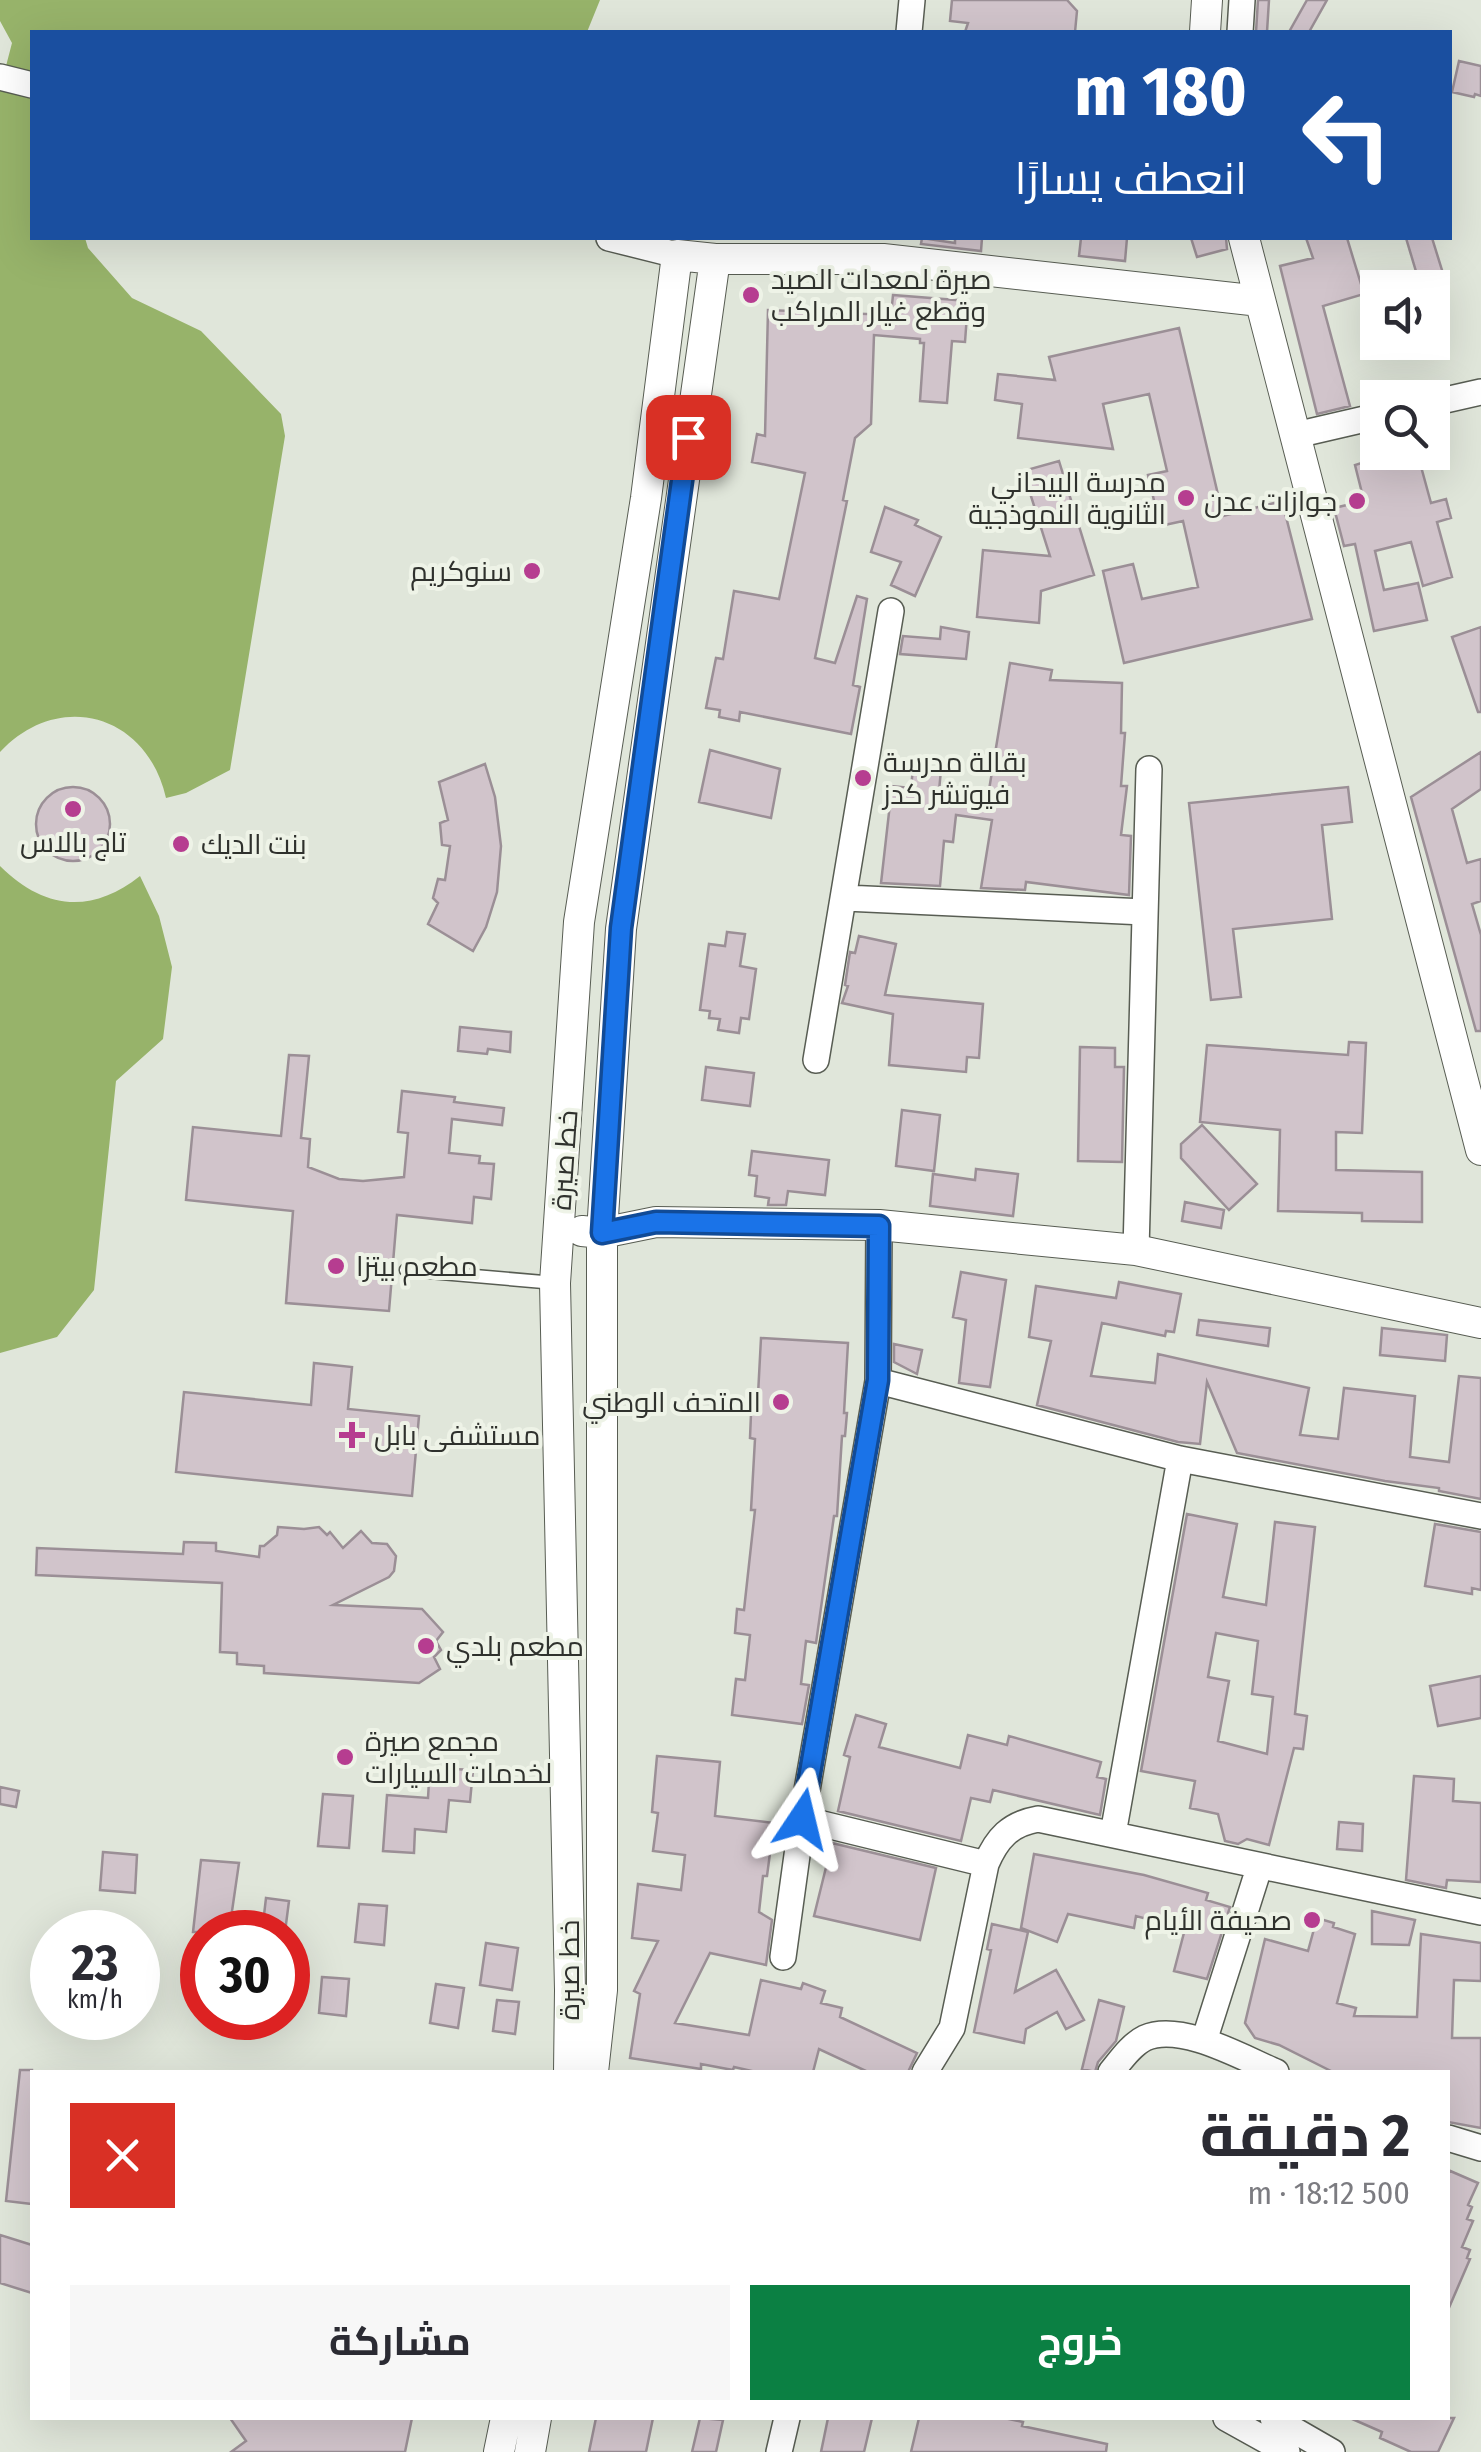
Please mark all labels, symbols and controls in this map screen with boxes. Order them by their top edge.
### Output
text: 180 m [1074,50,1247,134]
icon: left [1282,70,1412,200]
text: انعطف يسارًا [1015,152,1247,206]
place label: صيرة لمعدات الصيد وقطع غيار المراكب [771,263,991,330]
map controls [1360,270,1450,470]
button: sound [1360,270,1450,360]
marker: صيرة لمعدات الصيد وقطع غيار المراكب [740,284,762,306]
button: search [1360,380,1450,470]
pin [646,395,731,480]
icon: arrive [661,410,716,465]
place label: مدرسة البيحاني الثانوية النموذجية [968,466,1166,531]
place label: جوازات عدن [1204,485,1337,518]
marker: مدرسة البيحاني الثانوية النموذجية [1175,487,1197,509]
marker: جوازات عدن [1346,490,1368,512]
place label: سنوكريم [410,555,512,591]
marker: سنوكريم [521,560,543,582]
place label: بقالة مدرسة فيوتشر كدز [881,746,1027,811]
marker: بقالة مدرسة فيوتشر كدز [852,767,874,789]
marker: تاج بالاس [62,798,84,820]
place label: تاج بالاس [20,826,127,861]
place label: بنت الديك [201,828,307,861]
marker: بنت الديك [170,833,192,855]
street label: خط صيرة [545,1109,584,1211]
place label: مطعم بيتزا [356,1250,478,1286]
marker: مطعم بيتزا [325,1255,347,1277]
place label: المتحف الوطني [582,1386,761,1424]
marker: المتحف الوطني [770,1391,792,1413]
place label: مستشفى بابل [374,1419,540,1452]
marker: مستشفى بابل [339,1422,365,1448]
place label: مطعم بلدي [446,1630,584,1668]
marker: مطعم بلدي [415,1635,437,1657]
place label: مجمع صيرة لخدمات السيارات [365,1725,552,1790]
marker: مجمع صيرة لخدمات السيارات [334,1746,356,1768]
position arrow [750,1767,854,1871]
place label: صحيفة الأيام [1144,1904,1292,1940]
marker: صحيفة الأيام [1301,1909,1323,1931]
speed limit sign: 30 [180,1910,310,2040]
street label: خط صيرة [553,1920,586,2020]
text: 23 [72,1933,118,1993]
text: km/h [67,1985,123,2015]
text: 2 دقيقة [1200,2100,1410,2172]
button: close [70,2103,175,2208]
text: 500 m · 18:12 [1247,2174,1410,2212]
button: مشاركة [70,2285,730,2400]
button: خروج [750,2285,1410,2400]

